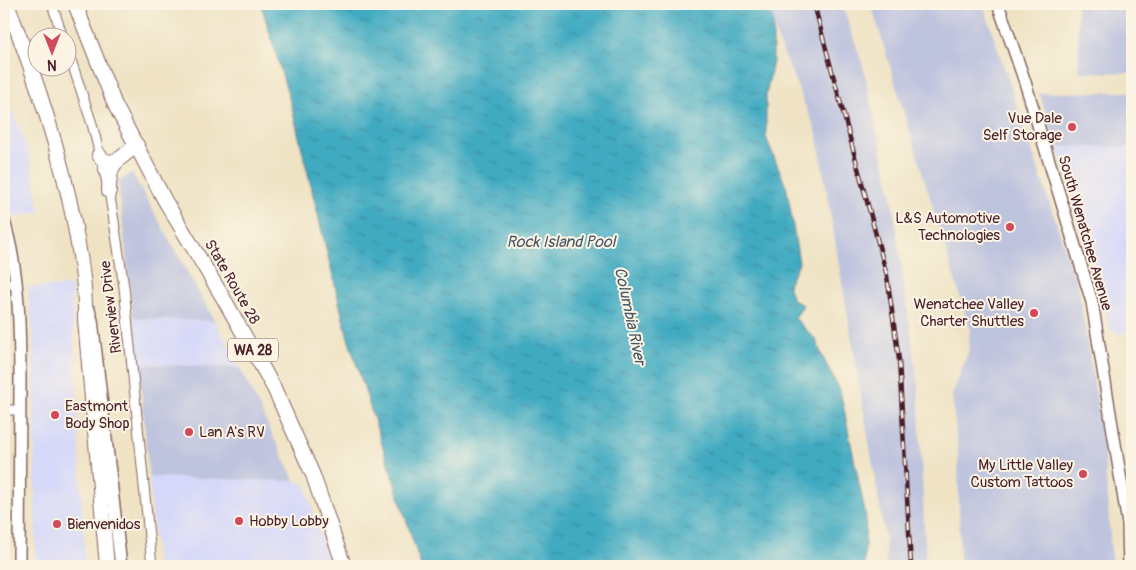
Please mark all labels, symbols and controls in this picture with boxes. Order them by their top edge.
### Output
north arrow [28,28,78,78]
text: N [47,56,57,73]
place label: Vue Dale Self Storage [983,109,1063,145]
marker: Vue Dale Self Storage [1066,121,1078,133]
street label: South Wenatchee Avenue [1054,153,1116,313]
place label: L&S Automotive Technologies [895,209,1001,245]
marker: L&S Automotive Technologies [1004,221,1016,233]
water label: Rock Island Pool [507,232,618,252]
street label: State Route 28 [200,236,264,328]
street label: Riverview Drive [96,259,126,355]
water label: Columbia River [610,265,651,369]
place label: Wenatchee Valley Charter Shuttles [913,295,1025,331]
marker: Wenatchee Valley Charter Shuttles [1028,307,1040,319]
road number: WA 28 [228,338,278,362]
place label: Eastmont Body Shop [65,397,130,433]
marker: Eastmont Body Shop [49,409,61,421]
place label: Lan A's RV [199,423,265,442]
marker: Lan A's RV [183,426,195,438]
place label: My Little Valley Custom Tattoos [970,456,1074,492]
marker: My Little Valley Custom Tattoos [1077,468,1089,480]
place label: Hobby Lobby [249,512,329,531]
place label: Bienvenidos [67,515,141,534]
marker: Hobby Lobby [233,515,245,527]
marker: Bienvenidos [51,518,63,530]

